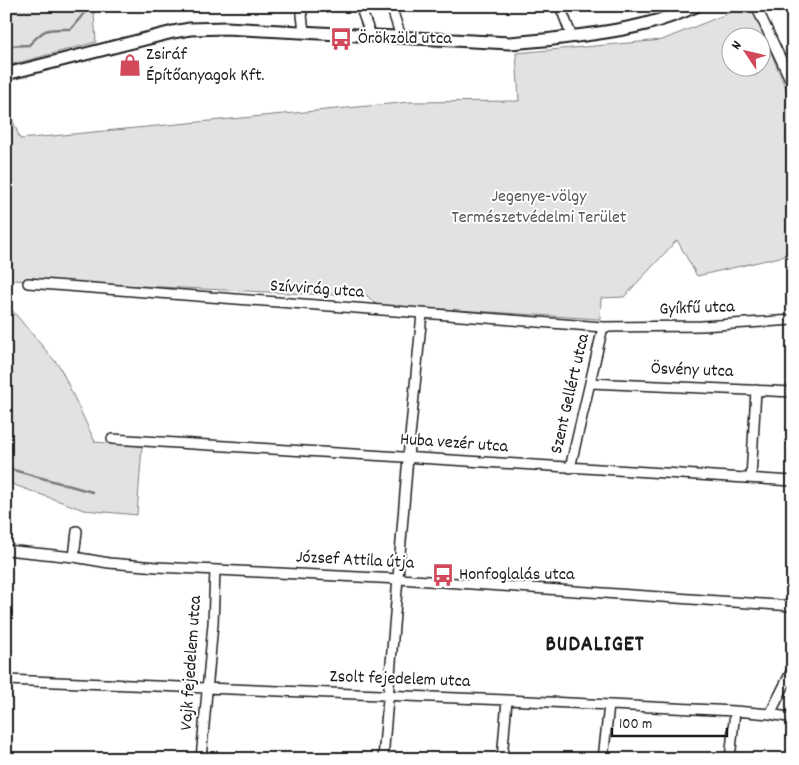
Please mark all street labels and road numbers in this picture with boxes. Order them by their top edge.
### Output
street label: Szívvirág utca [269,274,365,306]
street label: Gyíkfű utca [659,295,736,323]
street label: Szent Gellért utca [545,331,597,457]
street label: Ösvény utca [650,357,734,385]
street label: Huba vezér utca [399,428,509,460]
street label: József Attila útja [295,545,415,577]
street label: Vajk fejedelem utca [175,594,209,731]
street label: Zsolt fejedelem utca [329,665,471,695]

